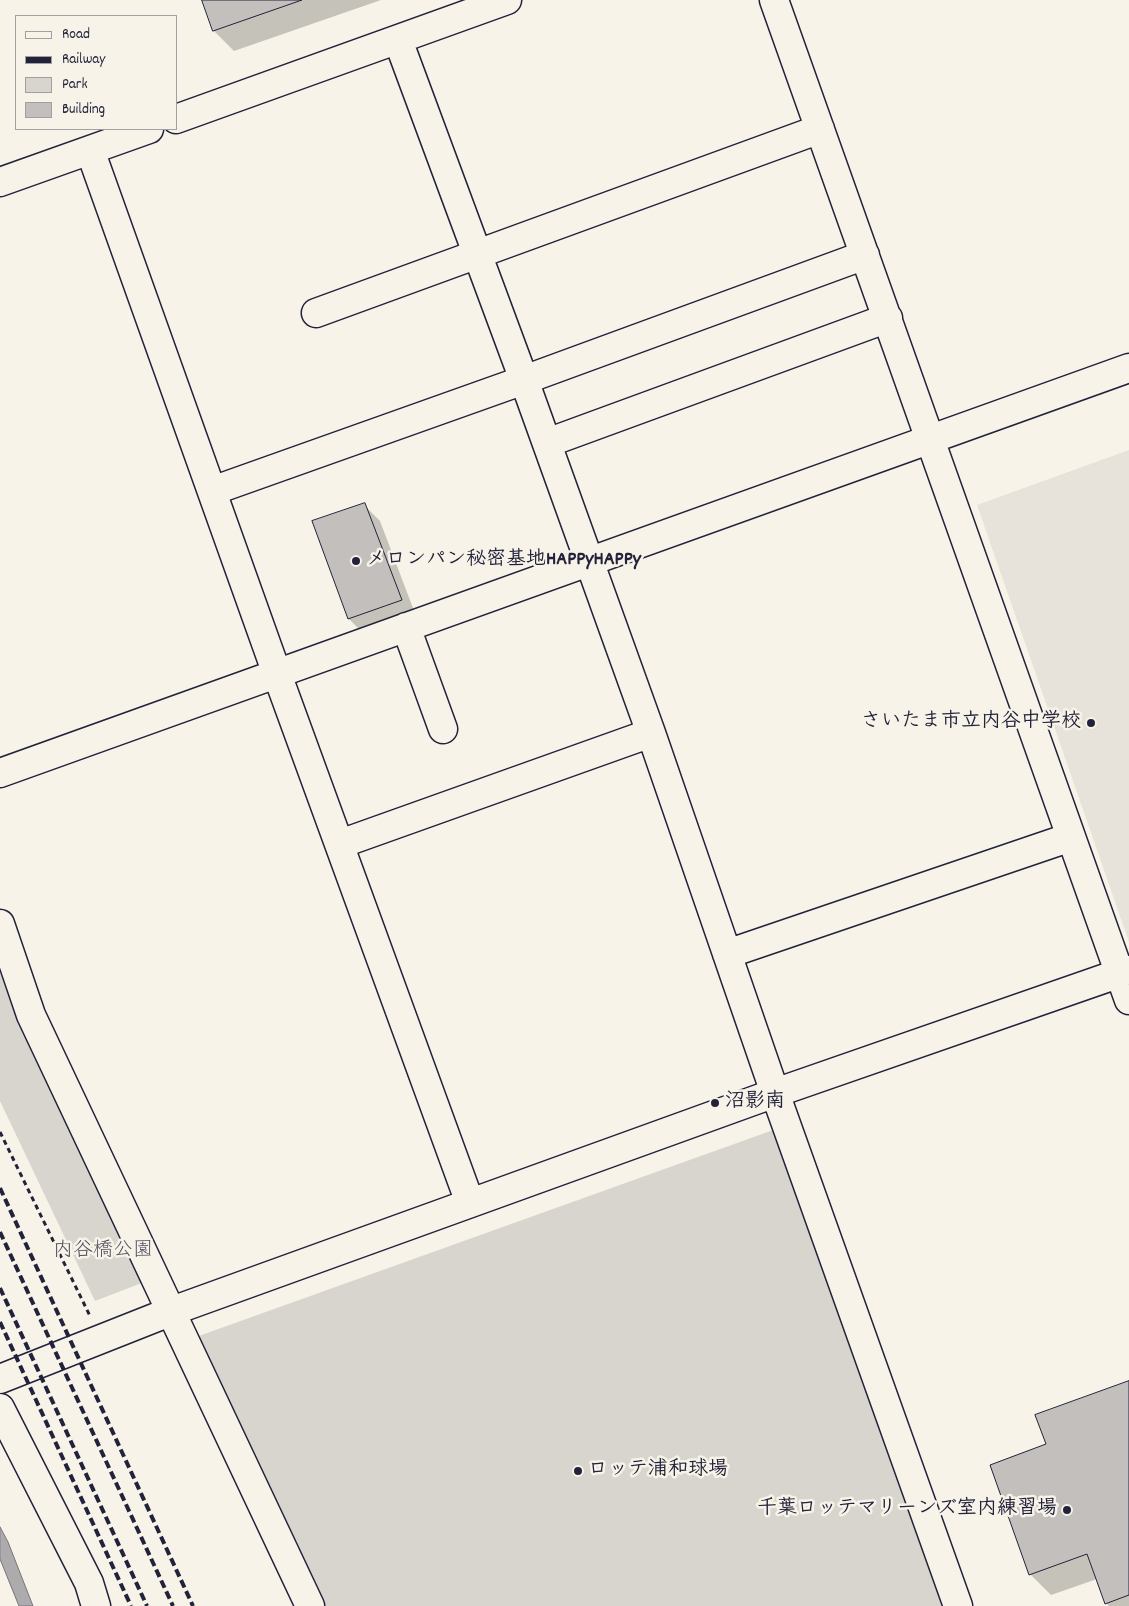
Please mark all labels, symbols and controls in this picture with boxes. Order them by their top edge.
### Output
legend [15,15,178,130]
text: Road [62,24,90,46]
text: Railway [62,49,105,71]
text: Park [62,74,88,96]
text: Building [62,99,105,121]
place label: メロンパン秘密基地HAPPyHAPPy [366,549,641,573]
marker: メロンパン秘密基地HAPPyHAPPy [350,555,362,567]
place label: さいたま市立内谷中学校 [861,711,1081,735]
marker: さいたま市立内谷中学校 [1085,717,1097,729]
place label: 沼影南 [725,1091,785,1115]
marker: 沼影南 [709,1097,721,1109]
park label: 内谷橋公園 [53,1240,153,1264]
place label: ロッテ浦和球場 [588,1459,728,1483]
marker: ロッテ浦和球場 [572,1465,584,1477]
place label: 千葉ロッテマリーンズ室内練習場 [757,1498,1057,1522]
marker: 千葉ロッテマリーンズ室内練習場 [1061,1504,1073,1516]

